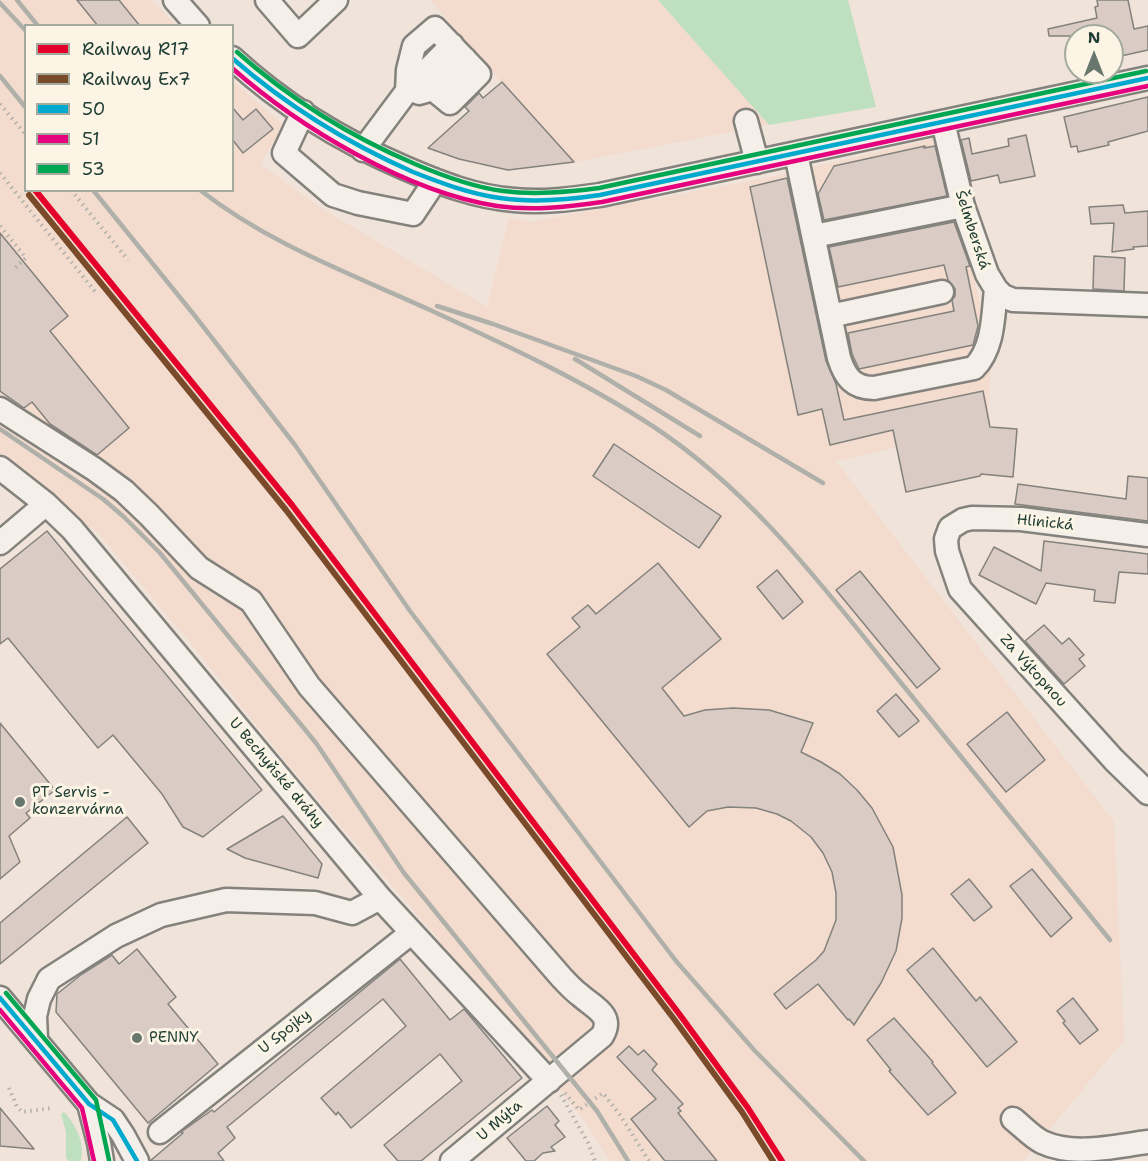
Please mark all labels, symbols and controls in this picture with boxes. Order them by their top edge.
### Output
legend [24,24,234,192]
north arrow [1064,24,1124,84]
text: N [1088,27,1100,48]
text: Railway R17 [82,37,189,61]
text: Railway Ex7 [82,67,191,91]
text: 50 [82,97,105,121]
text: 51 [82,127,100,151]
text: 53 [82,157,105,181]
street label: Šelmberská [951,188,993,272]
street label: Hlinická [1016,511,1074,535]
street label: Za Výtopnou [996,631,1070,711]
street label: U Bechyňské dráhy [225,715,327,831]
place label: PT Servis - konzervárna [32,784,124,819]
marker: PT Servis - konzervárna [13,795,27,809]
street label: U Spojky [255,1006,315,1058]
place label: PENNY [149,1029,199,1047]
marker: PENNY [130,1031,144,1045]
street label: U Mýta [474,1097,526,1145]

